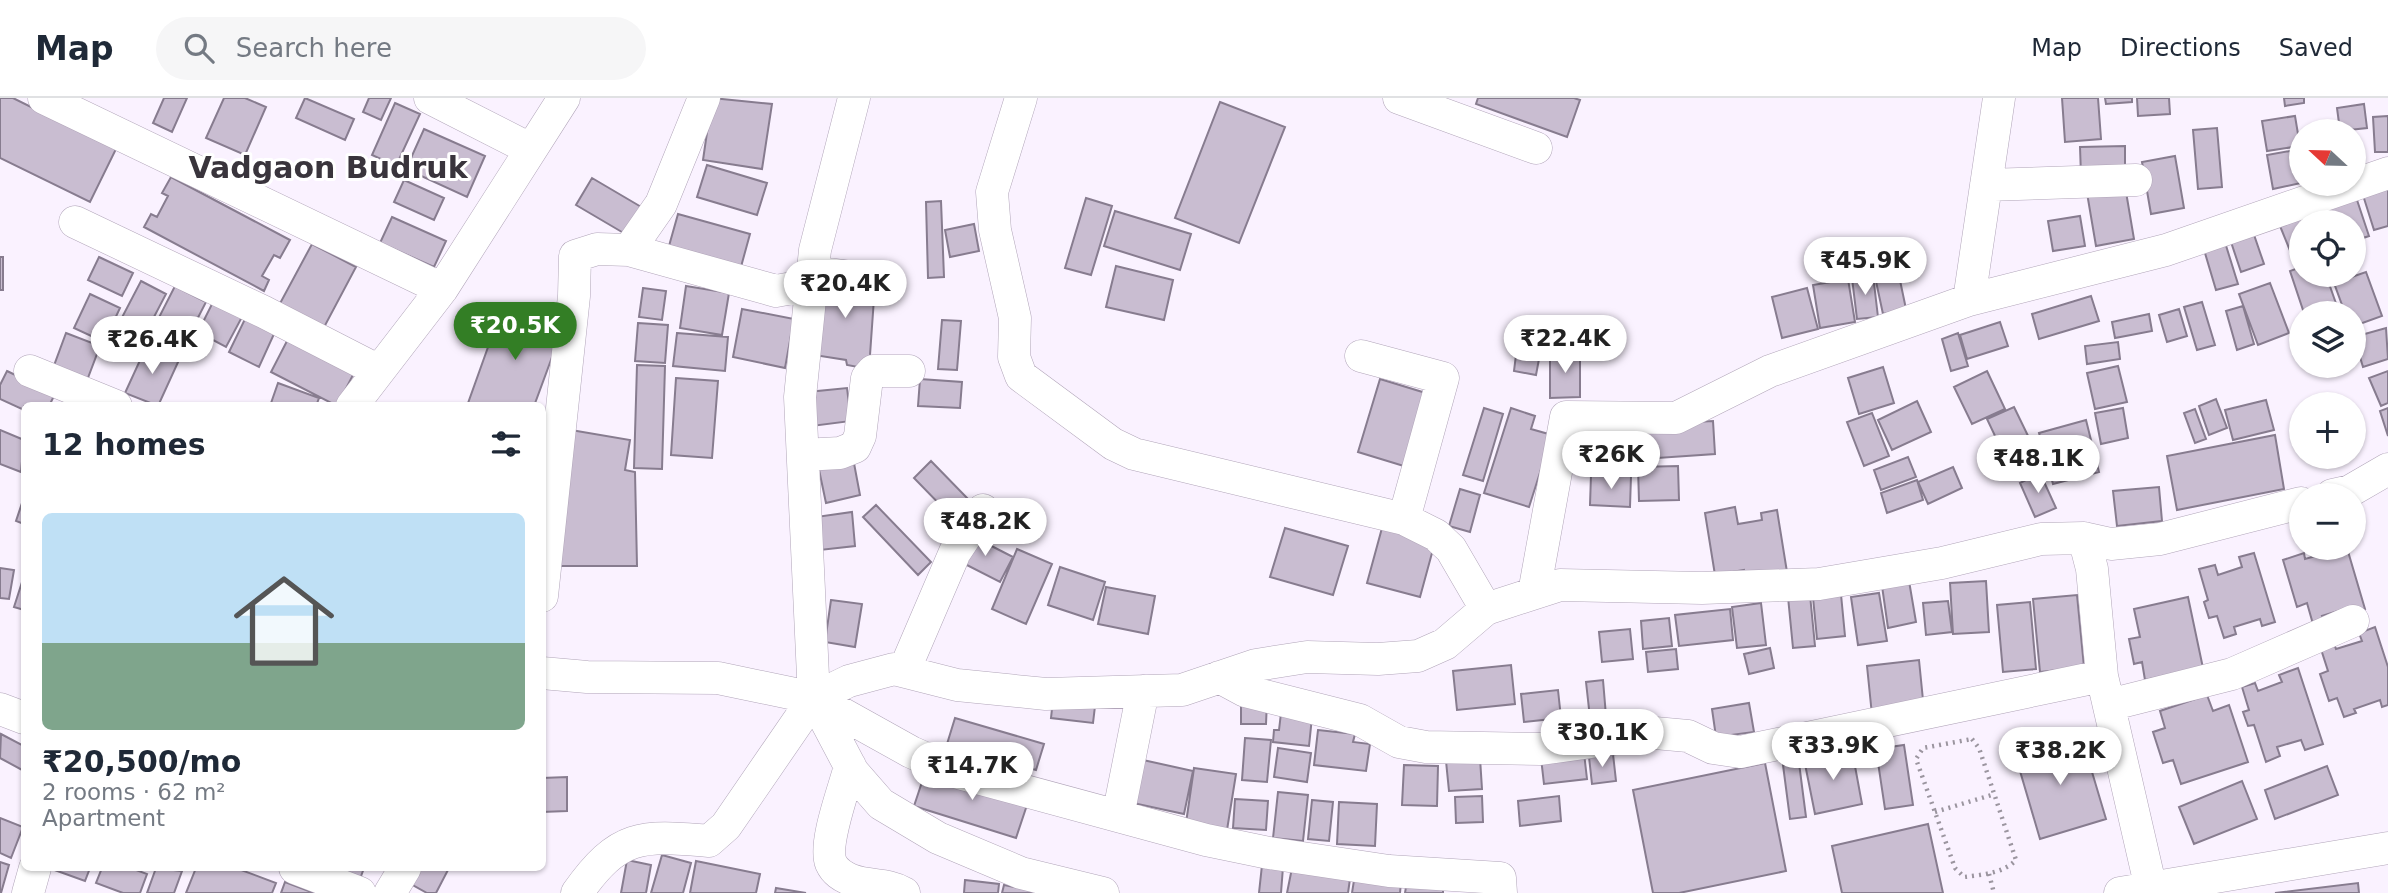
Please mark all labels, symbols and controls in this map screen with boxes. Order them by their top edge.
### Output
search box [156,17,646,80]
text: Map [35,29,114,68]
icon: search [180,29,218,67]
text: Search here [236,33,392,63]
text: Map [2031,34,2082,62]
text: Directions [2120,34,2241,62]
text: Saved [2279,34,2353,62]
north arrow [2289,119,2366,196]
map controls [2289,119,2366,560]
district label: Vadgaon Budruk [188,150,469,185]
button: locate [2289,210,2366,287]
pin: ₹45.9K [1808,238,1922,297]
text: ₹45.9K [1820,247,1910,273]
pin: ₹20.4K [788,260,902,320]
text: ₹20.4K [800,270,890,296]
button: layers [2289,301,2366,378]
pin: ₹20.5K [458,302,572,362]
text: ₹20.5K [470,312,560,338]
pin: ₹26.4K [95,316,209,376]
pin: ₹22.4K [1508,316,1622,375]
text: ₹22.4K [1520,325,1610,351]
text: ₹26.4K [107,326,197,352]
button: + [2289,392,2366,469]
icon: filters [487,425,525,463]
text: 12 homes [42,427,206,462]
pin: ₹26K [1570,432,1652,491]
pin: ₹48.1K [1981,436,2095,495]
text: ₹26K [1578,441,1644,467]
text: ₹48.1K [1993,445,2083,471]
button: − [2289,483,2366,560]
pin: ₹48.2K [928,498,1042,558]
text: ₹48.2K [940,508,1030,534]
icon: home [221,558,347,684]
pin: ₹30.1K [1545,710,1659,769]
text: ₹30.1K [1557,719,1647,745]
pin: ₹33.9K [1776,722,1890,782]
pin: ₹38.2K [2003,728,2117,787]
text: ₹33.9K [1788,732,1878,758]
text: ₹38.2K [2015,737,2105,763]
pin: ₹14.7K [915,742,1029,802]
text: ₹20,500/mo [42,744,241,779]
text: ₹14.7K [927,752,1017,778]
text: 2 rooms · 62 m² [42,779,226,805]
text: Apartment [42,805,165,831]

